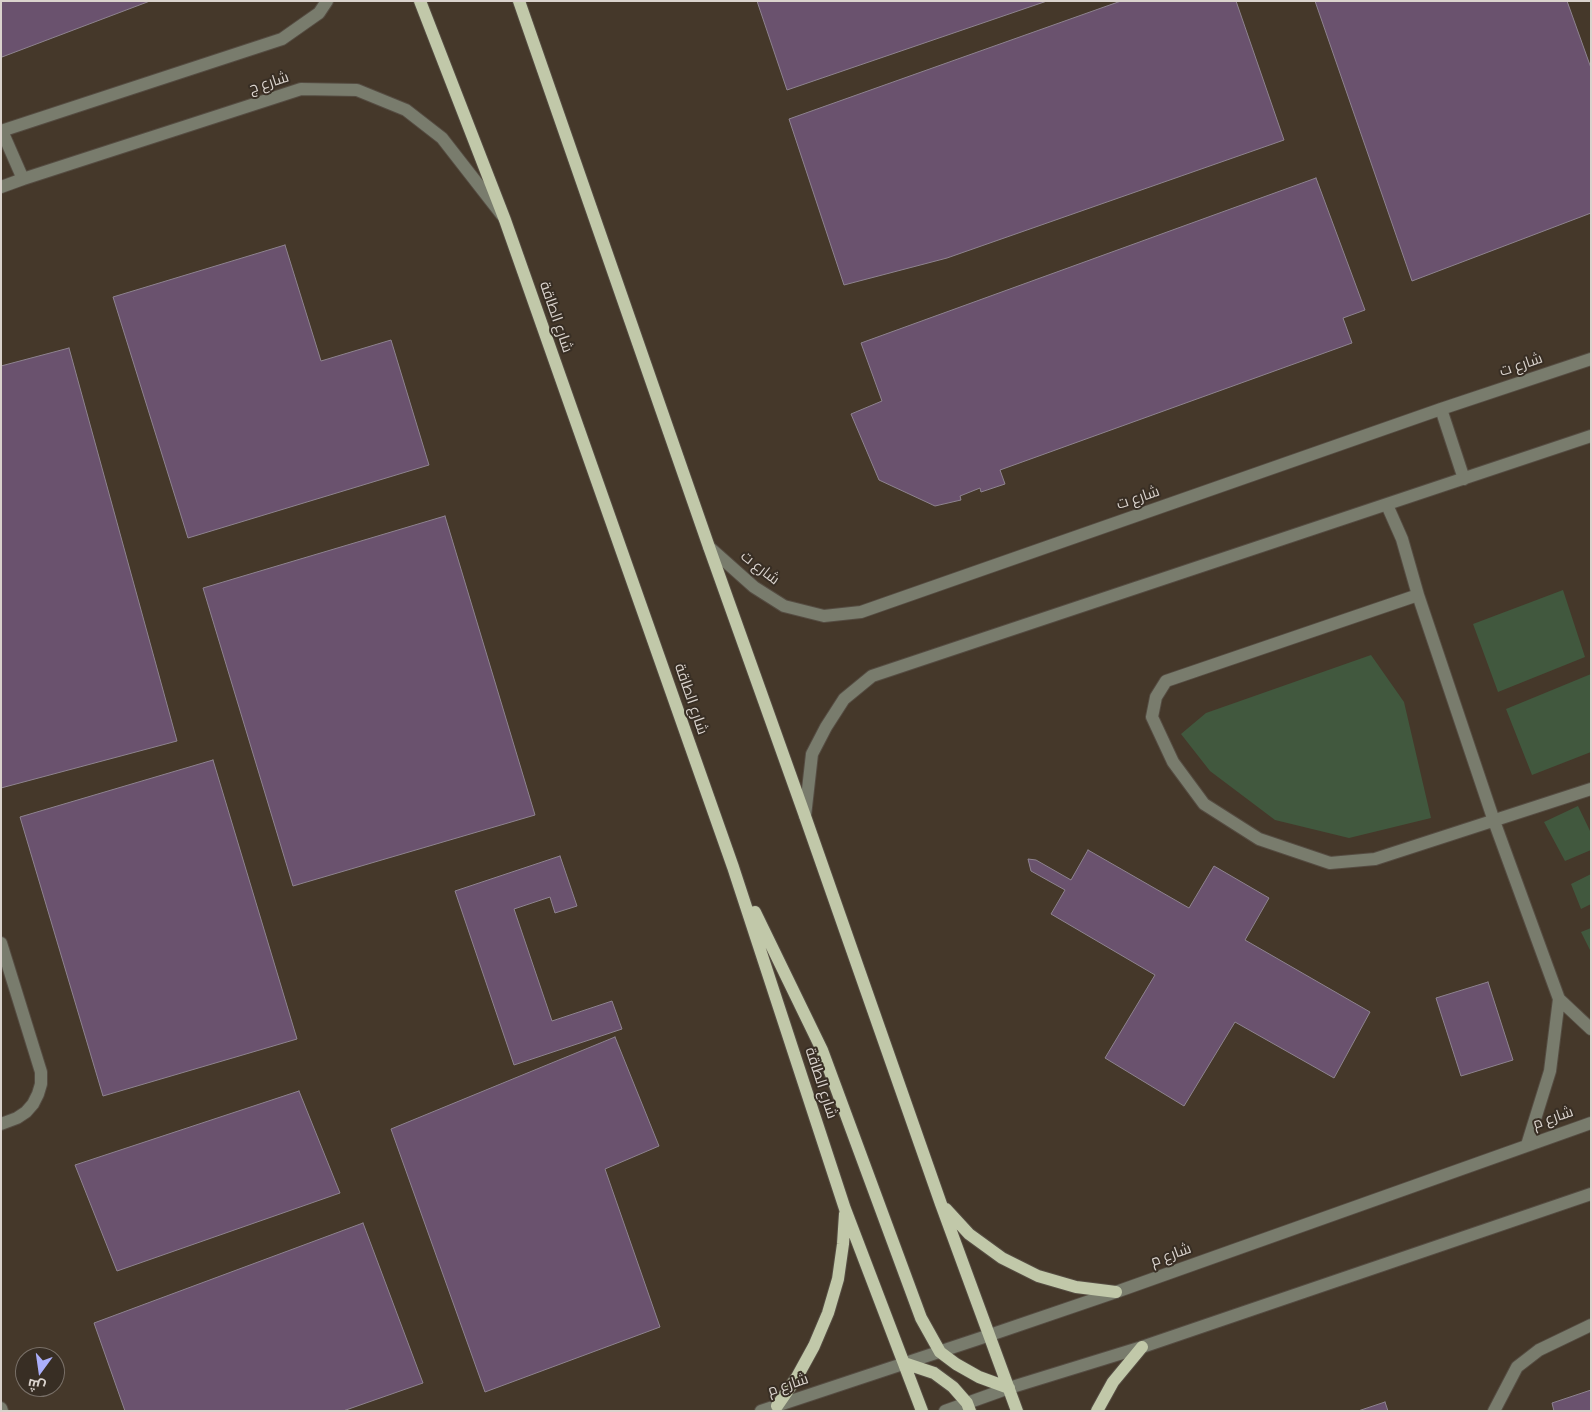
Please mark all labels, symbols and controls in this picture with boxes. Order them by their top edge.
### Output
street label: شارع ج [247,68,291,98]
street label: شارع الطاقة [535,279,577,355]
street label: شارع ت [1497,349,1545,381]
street label: شارع ت [1114,482,1162,514]
street label: شارع ت [737,547,783,589]
street label: شارع الطاقة [670,661,712,737]
street label: شارع الطاقة [801,1045,841,1121]
street label: شارع م [1530,1103,1576,1133]
street label: شارع م [1148,1239,1194,1271]
north arrow [15,1347,65,1397]
street label: شارع م [765,1370,811,1400]
text: ش [26,1375,48,1396]

